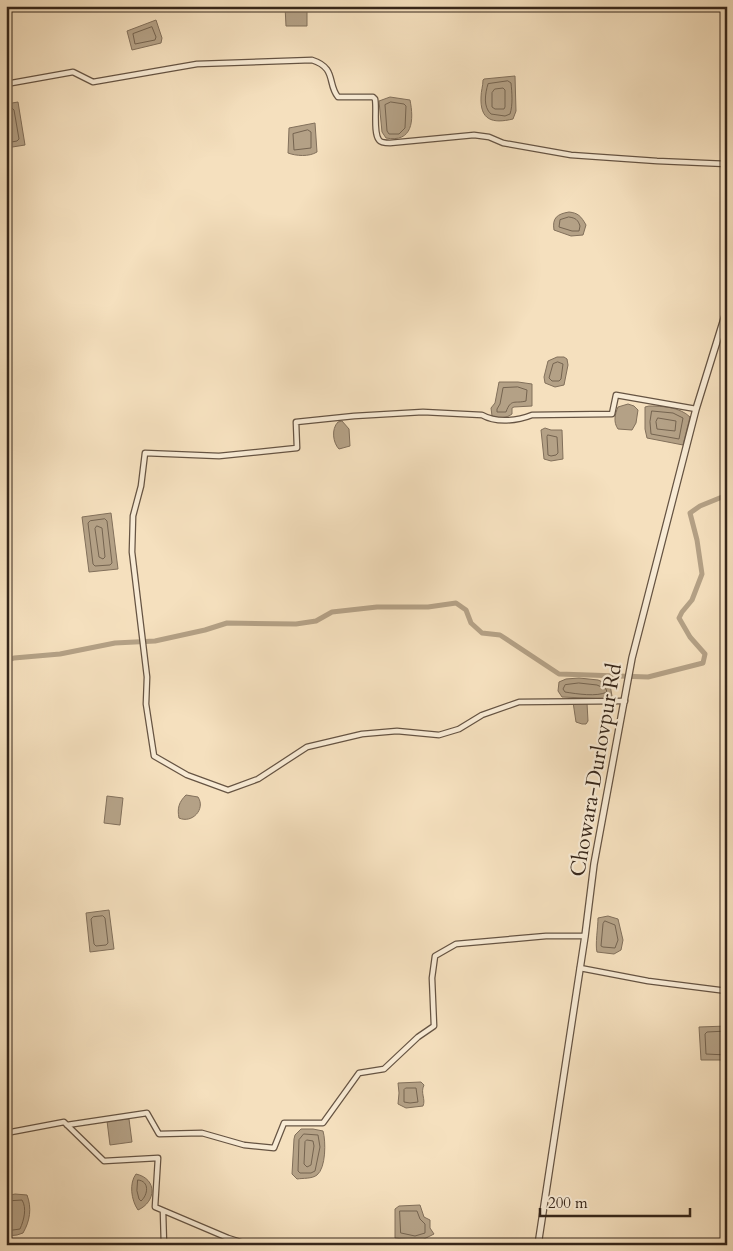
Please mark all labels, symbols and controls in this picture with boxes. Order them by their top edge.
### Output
street label: Chowara-Durlovpur Rd [563,661,629,879]
scale bar [540,1186,690,1218]
text: 200 m [548,1193,588,1213]

